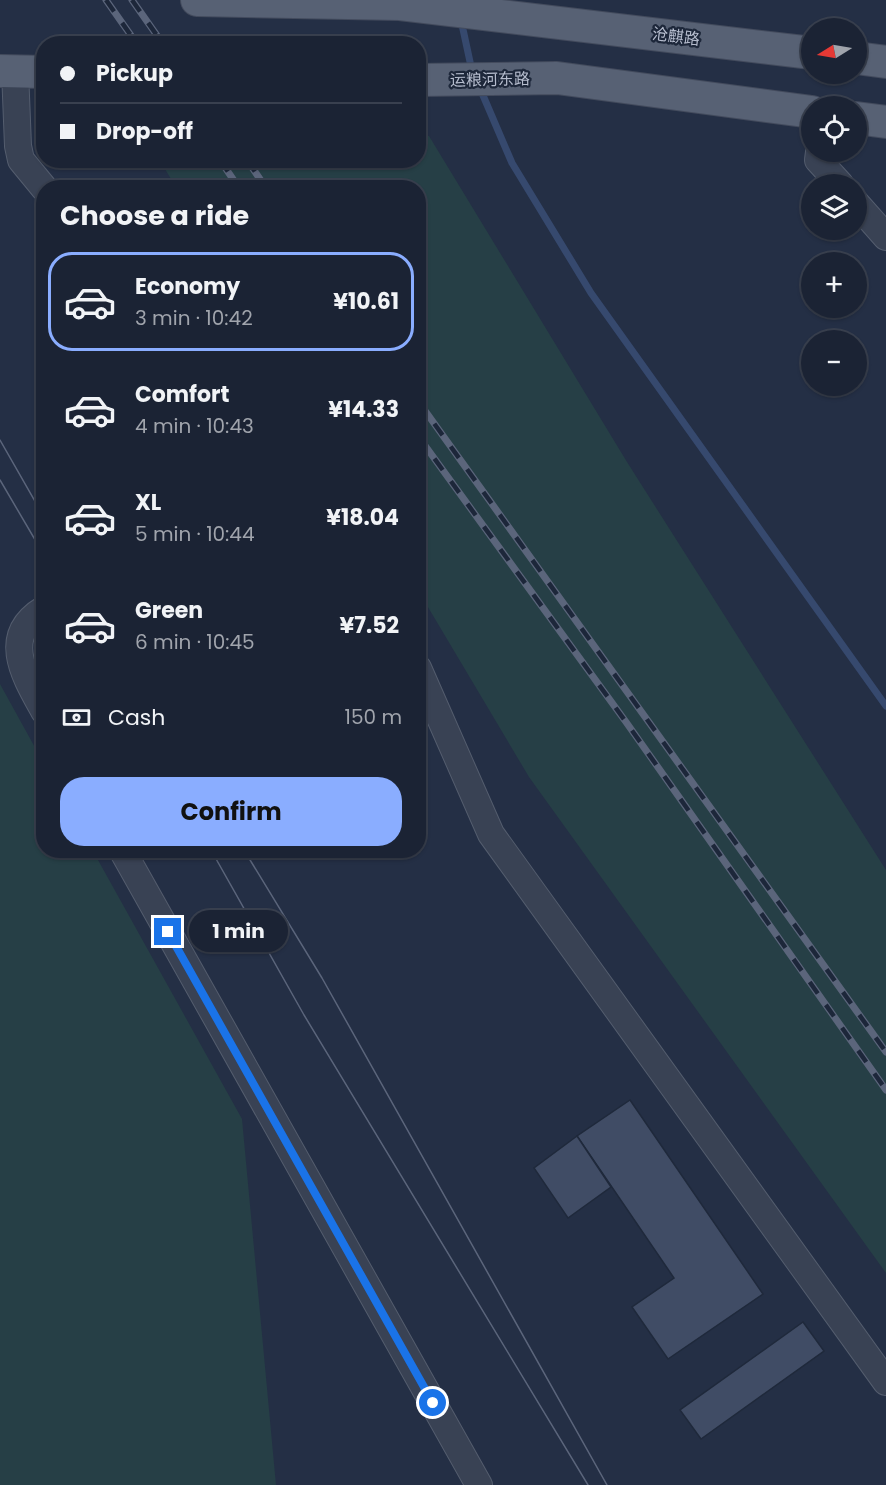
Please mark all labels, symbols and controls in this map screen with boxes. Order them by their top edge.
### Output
north arrow [801,18,867,84]
map controls [801,18,867,396]
street label: 沧麒路 [651,22,701,51]
text: Pickup [96,58,173,89]
street label: 运粮河东路 [450,67,530,92]
button: locate [801,96,867,162]
text: Drop-off [96,116,193,147]
button: layers [801,174,867,240]
text: Choose a ride [60,197,249,234]
button: + [801,252,867,318]
text: Economy [135,271,240,302]
icon: car [63,275,117,329]
text: ¥10.61 [333,286,399,317]
text: 3 min · 10:42 [135,304,253,332]
button: − [801,330,867,396]
text: Comfort [135,379,229,410]
icon: car [63,383,117,437]
text: ¥14.33 [328,394,399,425]
text: 4 min · 10:43 [135,412,254,440]
text: XL [135,487,161,518]
icon: car [63,491,117,545]
text: ¥18.04 [326,502,399,533]
text: 5 min · 10:44 [135,520,255,548]
text: Green [135,595,203,626]
icon: car [63,599,117,653]
text: ¥7.52 [339,610,399,641]
text: 6 min · 10:45 [135,628,255,656]
icon: cash [60,701,93,734]
text: Cash [108,702,165,733]
text: 150 m [345,703,402,731]
button: Confirm [60,777,402,846]
callout: 1 min [189,911,288,953]
text: 1 min [212,917,265,945]
route end [154,918,181,945]
route start [419,1389,446,1416]

